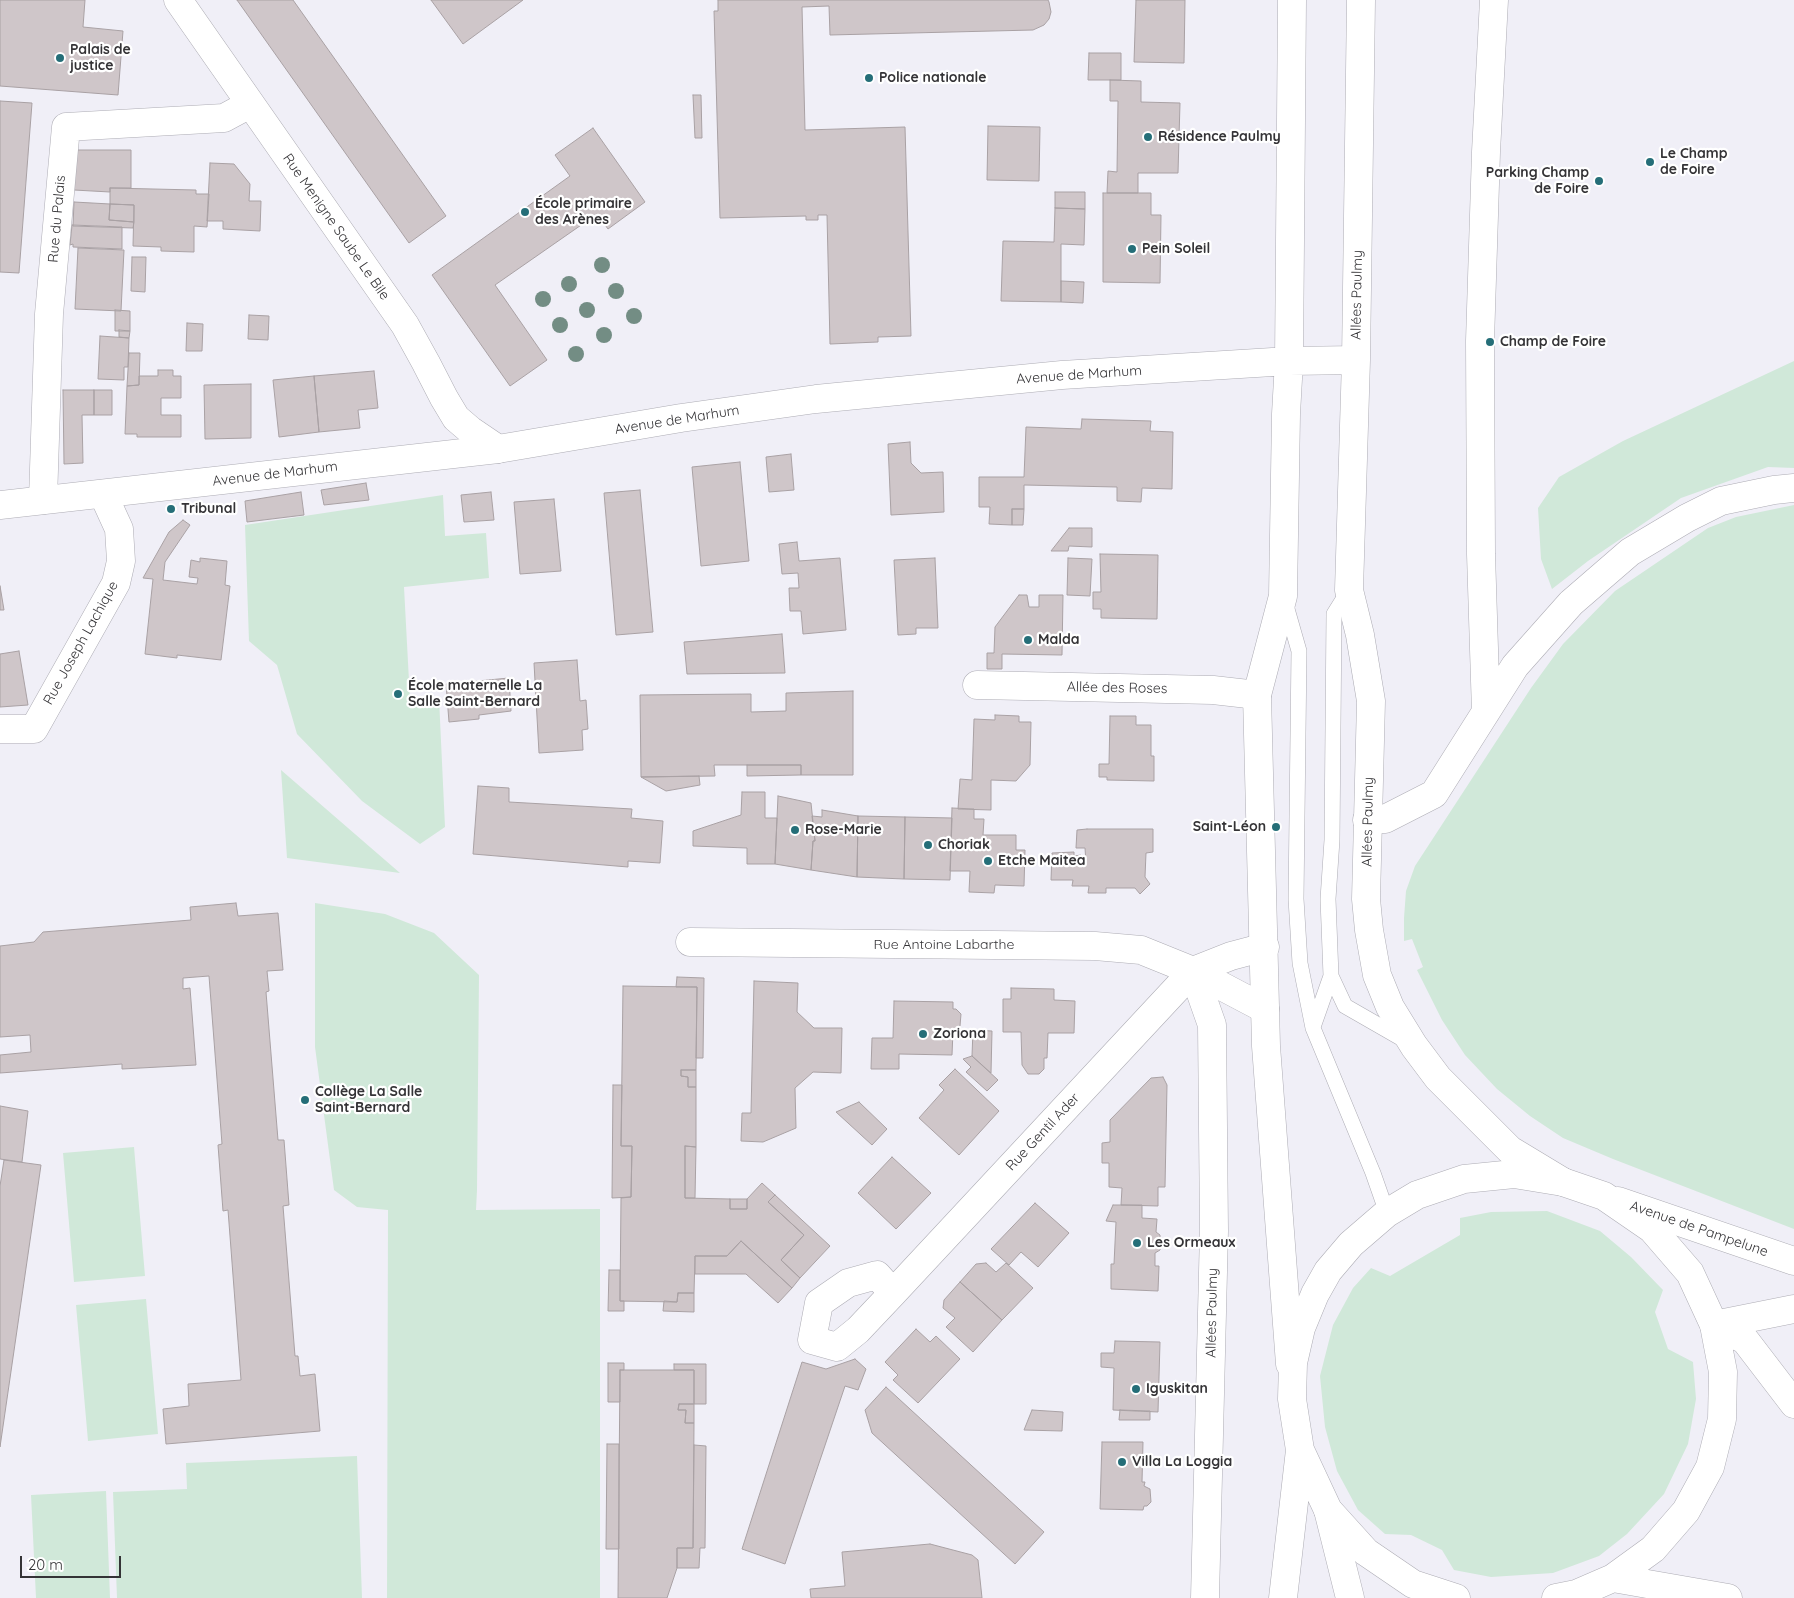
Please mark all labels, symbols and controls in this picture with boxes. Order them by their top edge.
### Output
place label: Palais de justice [70,42,131,74]
marker: Palais de justice [54,52,66,64]
place label: Police nationale [879,70,987,86]
marker: Police nationale [863,72,875,84]
place label: Résidence Paulmy [1158,129,1281,145]
marker: Résidence Paulmy [1142,131,1154,143]
place label: Le Champ de Foire [1660,146,1728,178]
street label: Rue Menigne Saube Le Bile [279,151,393,303]
marker: Le Champ de Foire [1644,156,1656,168]
place label: Parking Champ de Foire [1486,165,1589,198]
street label: Rue du Palais [45,175,69,263]
marker: Parking Champ de Foire [1593,175,1605,187]
place label: École primaire des Arènes [535,196,632,228]
marker: École primaire des Arènes [519,206,531,218]
place label: Pein Soleil [1142,241,1210,257]
marker: Pein Soleil [1126,243,1138,255]
street label: Allées Paulmy [1348,250,1366,340]
place label: Champ de Foire [1500,334,1606,350]
marker: Champ de Foire [1484,336,1496,348]
street label: Avenue de Marhum [1016,362,1142,388]
street label: Avenue de Marhum [613,402,741,438]
street label: Avenue de Marhum [211,458,339,490]
place label: Tribunal [181,501,236,517]
marker: Tribunal [165,503,177,515]
street label: Rue Joseph Lachique [40,578,122,708]
place label: Malda [1038,632,1079,648]
marker: Malda [1022,634,1034,646]
place label: École maternelle La Salle Saint-Bernard [408,678,542,710]
street label: Allée des Roses [1067,679,1167,697]
marker: École maternelle La Salle Saint-Bernard [392,688,404,700]
street label: Allées Paulmy [1359,777,1377,867]
place label: Saint-Léon [1193,819,1266,835]
marker: Saint-Léon [1270,821,1282,833]
place label: Rose-Marie [805,822,882,838]
marker: Rose-Marie [789,824,801,836]
place label: Choriak [938,837,990,853]
marker: Choriak [922,839,934,851]
place label: Etche Maitea [998,853,1086,869]
marker: Etche Maitea [982,855,994,867]
street label: Rue Antoine Labarthe [874,937,1014,953]
place label: Zoriona [933,1026,986,1042]
marker: Zoriona [917,1028,929,1040]
place label: Collège La Salle Saint-Bernard [315,1084,422,1116]
street label: Rue Gentil Ader [1003,1090,1083,1174]
marker: Collège La Salle Saint-Bernard [299,1094,311,1106]
street label: Avenue de Pampelune [1628,1197,1770,1261]
place label: Les Ormeaux [1147,1235,1235,1251]
marker: Les Ormeaux [1131,1237,1143,1249]
street label: Allées Paulmy [1203,1268,1221,1358]
place label: Iguskitan [1146,1381,1208,1397]
marker: Iguskitan [1130,1383,1142,1395]
place label: Villa La Loggia [1132,1454,1232,1470]
marker: Villa La Loggia [1116,1456,1128,1468]
scale bar [22,1546,124,1578]
text: 20 m [28,1555,63,1574]

